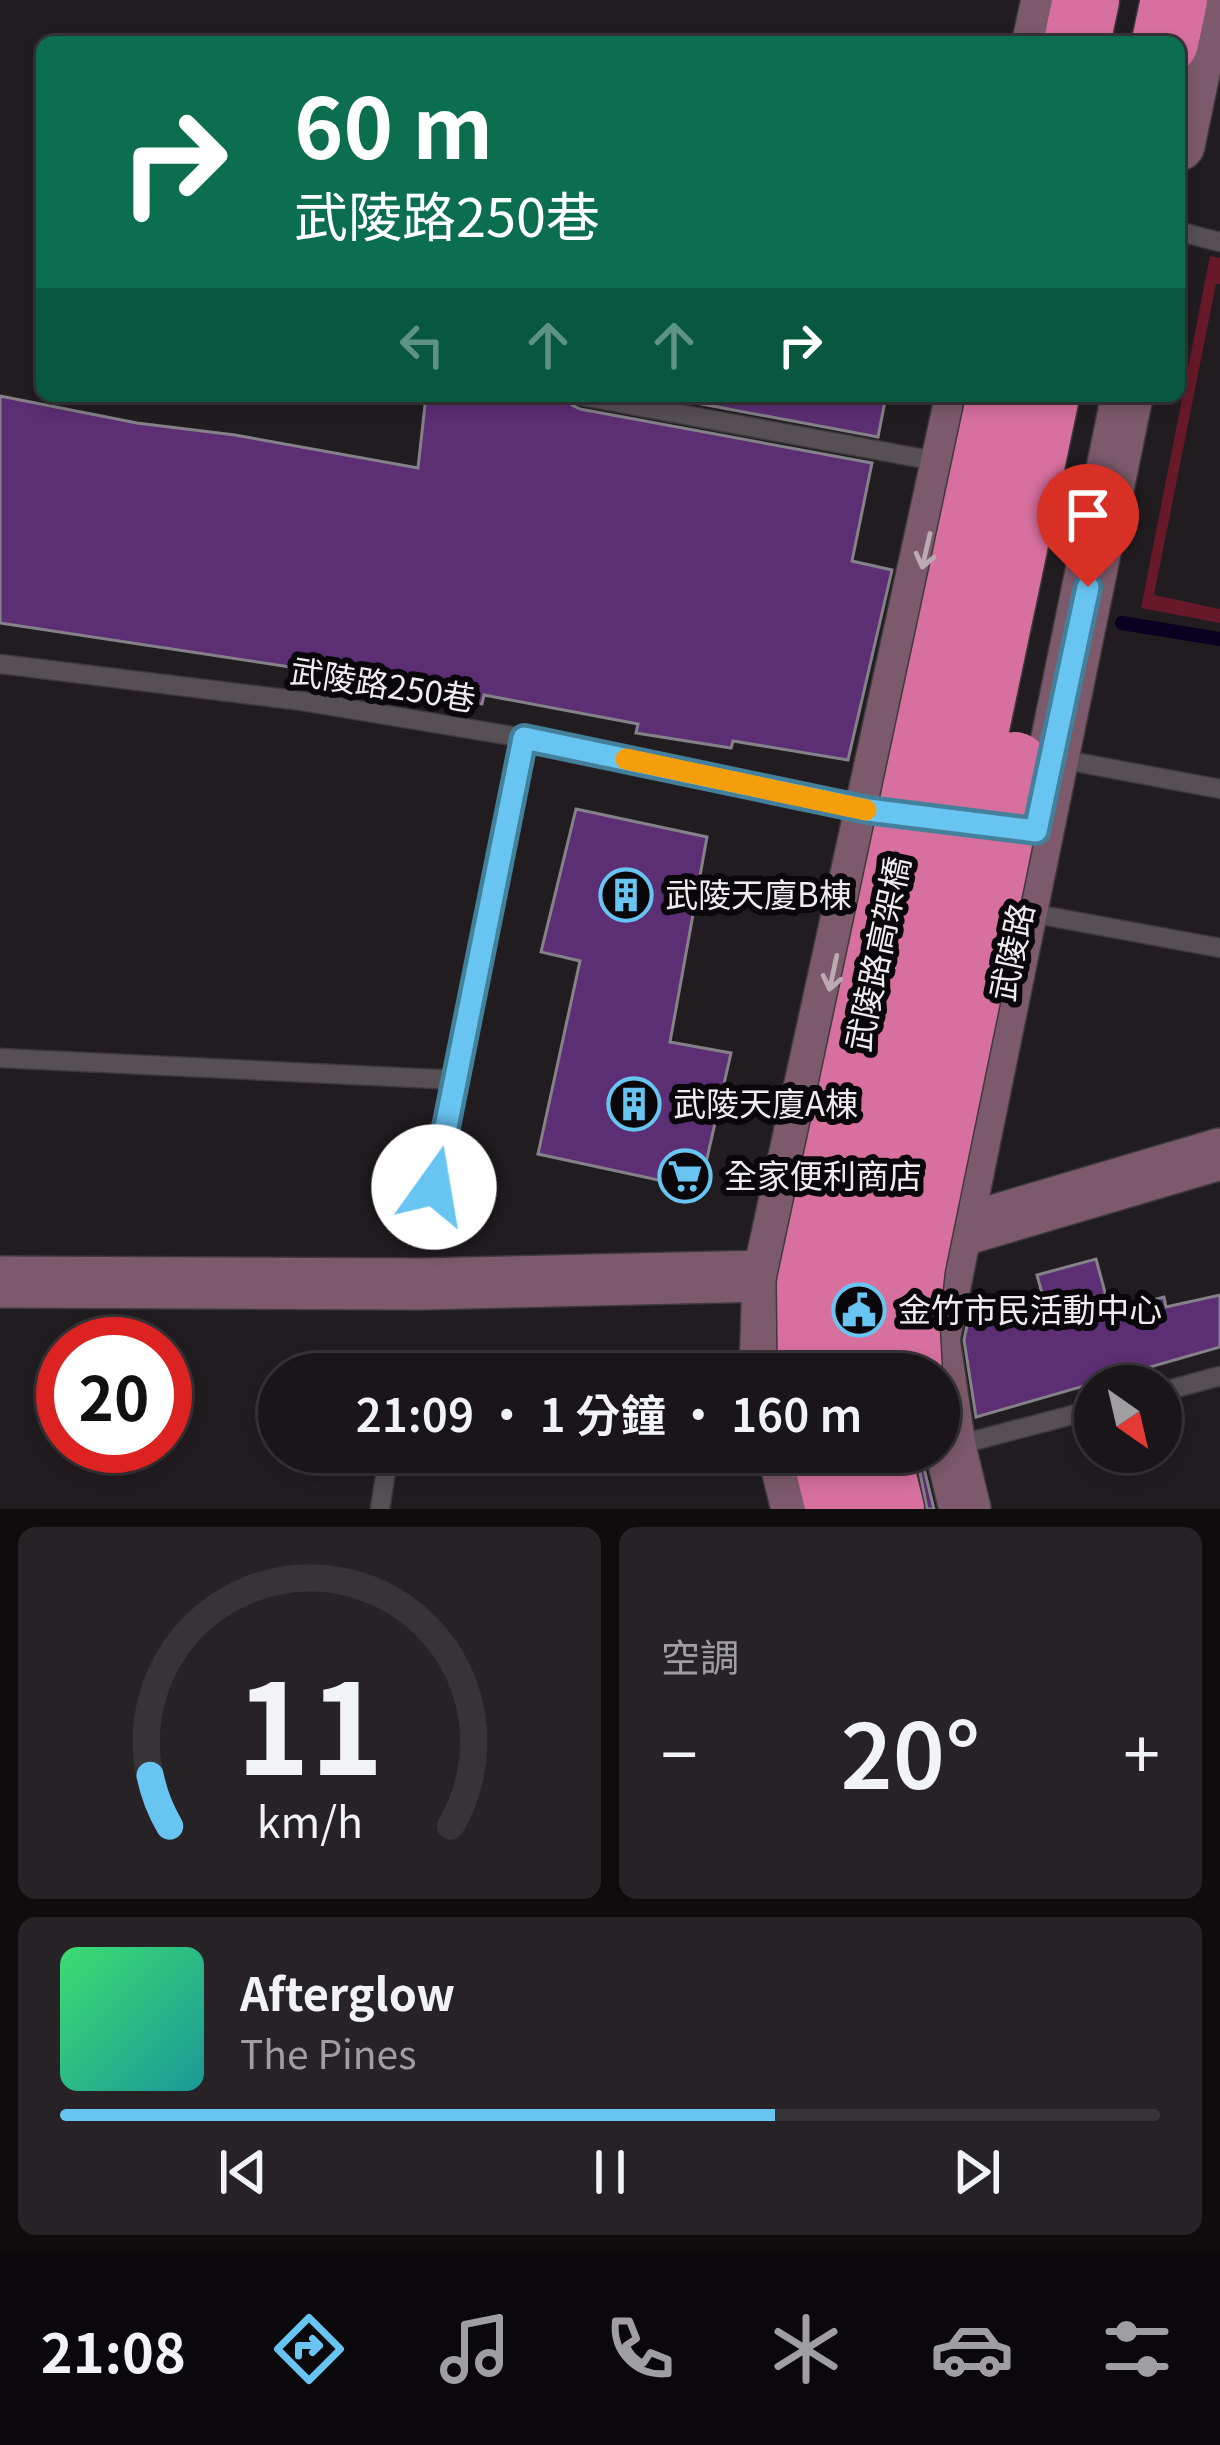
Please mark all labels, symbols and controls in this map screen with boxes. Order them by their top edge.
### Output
text: 60 m [294,62,493,183]
icon: right [96,84,252,240]
text: 武陵路250巷 [294,174,600,253]
icon: left [389,312,455,378]
icon: ahead [515,312,581,378]
icon: ahead [641,312,707,378]
icon: right [767,312,833,378]
pin [1037,464,1139,587]
icon: arrive [1055,482,1121,548]
one-way arrow [913,532,936,570]
street label: 武陵路250巷 [287,645,479,721]
street label: 武陵路高架橋 [832,852,920,1055]
building icon: 武陵天廈B棟 [598,867,654,923]
place label: 武陵天廈B棟 [665,869,852,917]
street label: 武陵路 [976,898,1044,1005]
one-way arrow [821,953,843,992]
building icon: 武陵天廈A棟 [606,1076,662,1132]
place label: 武陵天廈A棟 [673,1078,858,1126]
position arrow [371,1124,497,1250]
supermarket icon: 全家便利商店 [657,1148,713,1204]
place label: 全家便利商店 [724,1150,922,1198]
public building icon: 金竹市民活動中心 [831,1282,887,1338]
place label: 金竹市民活動中心 [898,1284,1162,1332]
speed limit sign: 20 [36,1317,192,1473]
north arrow [1074,1365,1182,1473]
map controls [1074,1365,1182,1473]
text: 21:09 · 1 分鐘 · 160 m [356,1380,862,1445]
text: 空調 [661,1627,739,1683]
text: 11 [236,1630,383,1811]
text: 20° [841,1685,980,1815]
text: − [661,1702,698,1798]
text: + [1123,1702,1160,1798]
text: km/h [256,1788,363,1850]
text: Afterglow [240,1959,455,2024]
text: The Pines [240,2024,416,2080]
icon: previous [210,2139,276,2205]
icon: pause [577,2139,643,2205]
icon: next [944,2139,1010,2205]
icon: directions [267,2307,351,2391]
icon: music [433,2307,517,2391]
icon: phone [598,2307,682,2391]
icon: climate [764,2307,848,2391]
icon: car [930,2307,1014,2391]
icon: filters [1095,2307,1179,2391]
text: 21:08 [41,2310,186,2389]

